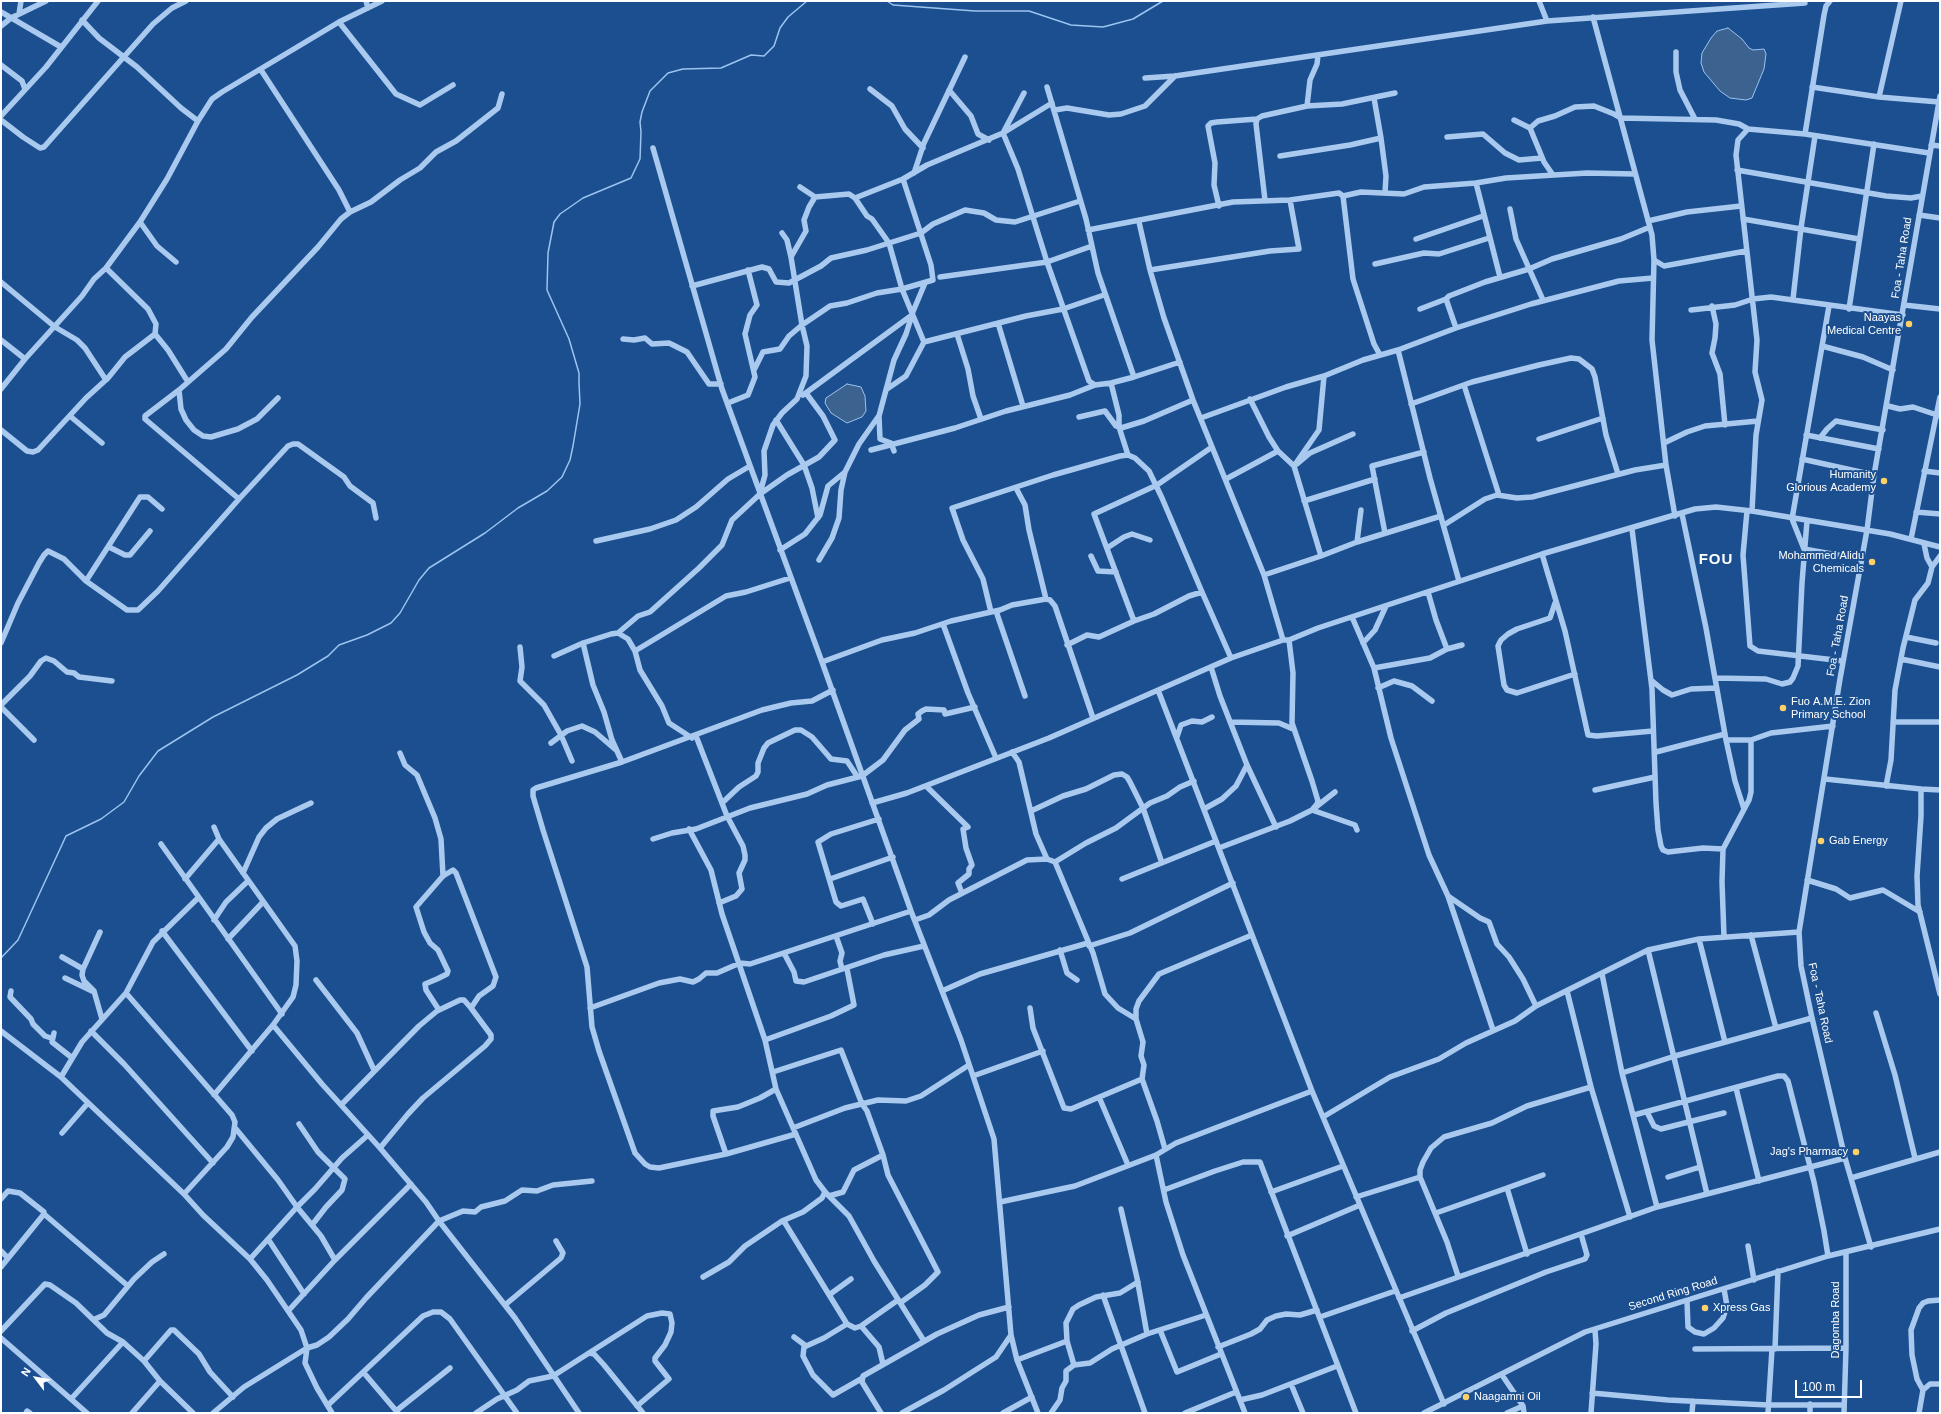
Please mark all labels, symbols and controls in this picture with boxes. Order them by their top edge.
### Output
street label: Foa - Taha Road [1889,217,1915,299]
place label: Naayas Medical Centre [1827,311,1901,337]
marker: Naayas Medical Centre [1904,319,1914,329]
place label: Humanity Glorious Academy [1786,468,1876,494]
marker: Humanity Glorious Academy [1879,476,1889,486]
place label: Mohammed Alidu Chemicals [1778,549,1864,575]
district label: FOU [1699,551,1733,569]
marker: Mohammed Alidu Chemicals [1867,557,1877,567]
street label: Foa - Taha Road [1824,595,1852,677]
place label: Fuo A.M.E. Zion Primary School [1791,695,1870,721]
marker: Fuo A.M.E. Zion Primary School [1778,703,1788,713]
place label: Gab Energy [1829,834,1888,848]
marker: Gab Energy [1816,836,1826,846]
street label: Foa - Taha Road [1805,962,1835,1044]
place label: Jag's Pharmacy [1770,1145,1848,1159]
marker: Jag's Pharmacy [1851,1147,1861,1157]
street label: Second Ring Road [1627,1274,1719,1314]
street label: Dagomba Road [1829,1281,1843,1359]
place label: Xpress Gas [1713,1301,1770,1315]
marker: Xpress Gas [1700,1303,1710,1313]
north arrow [16,1358,56,1398]
text: N [19,1365,33,1378]
scale bar [1797,1372,1864,1398]
text: 100 m [1802,1380,1835,1394]
place label: Naagamni Oil [1474,1390,1541,1404]
marker: Naagamni Oil [1461,1392,1471,1402]

